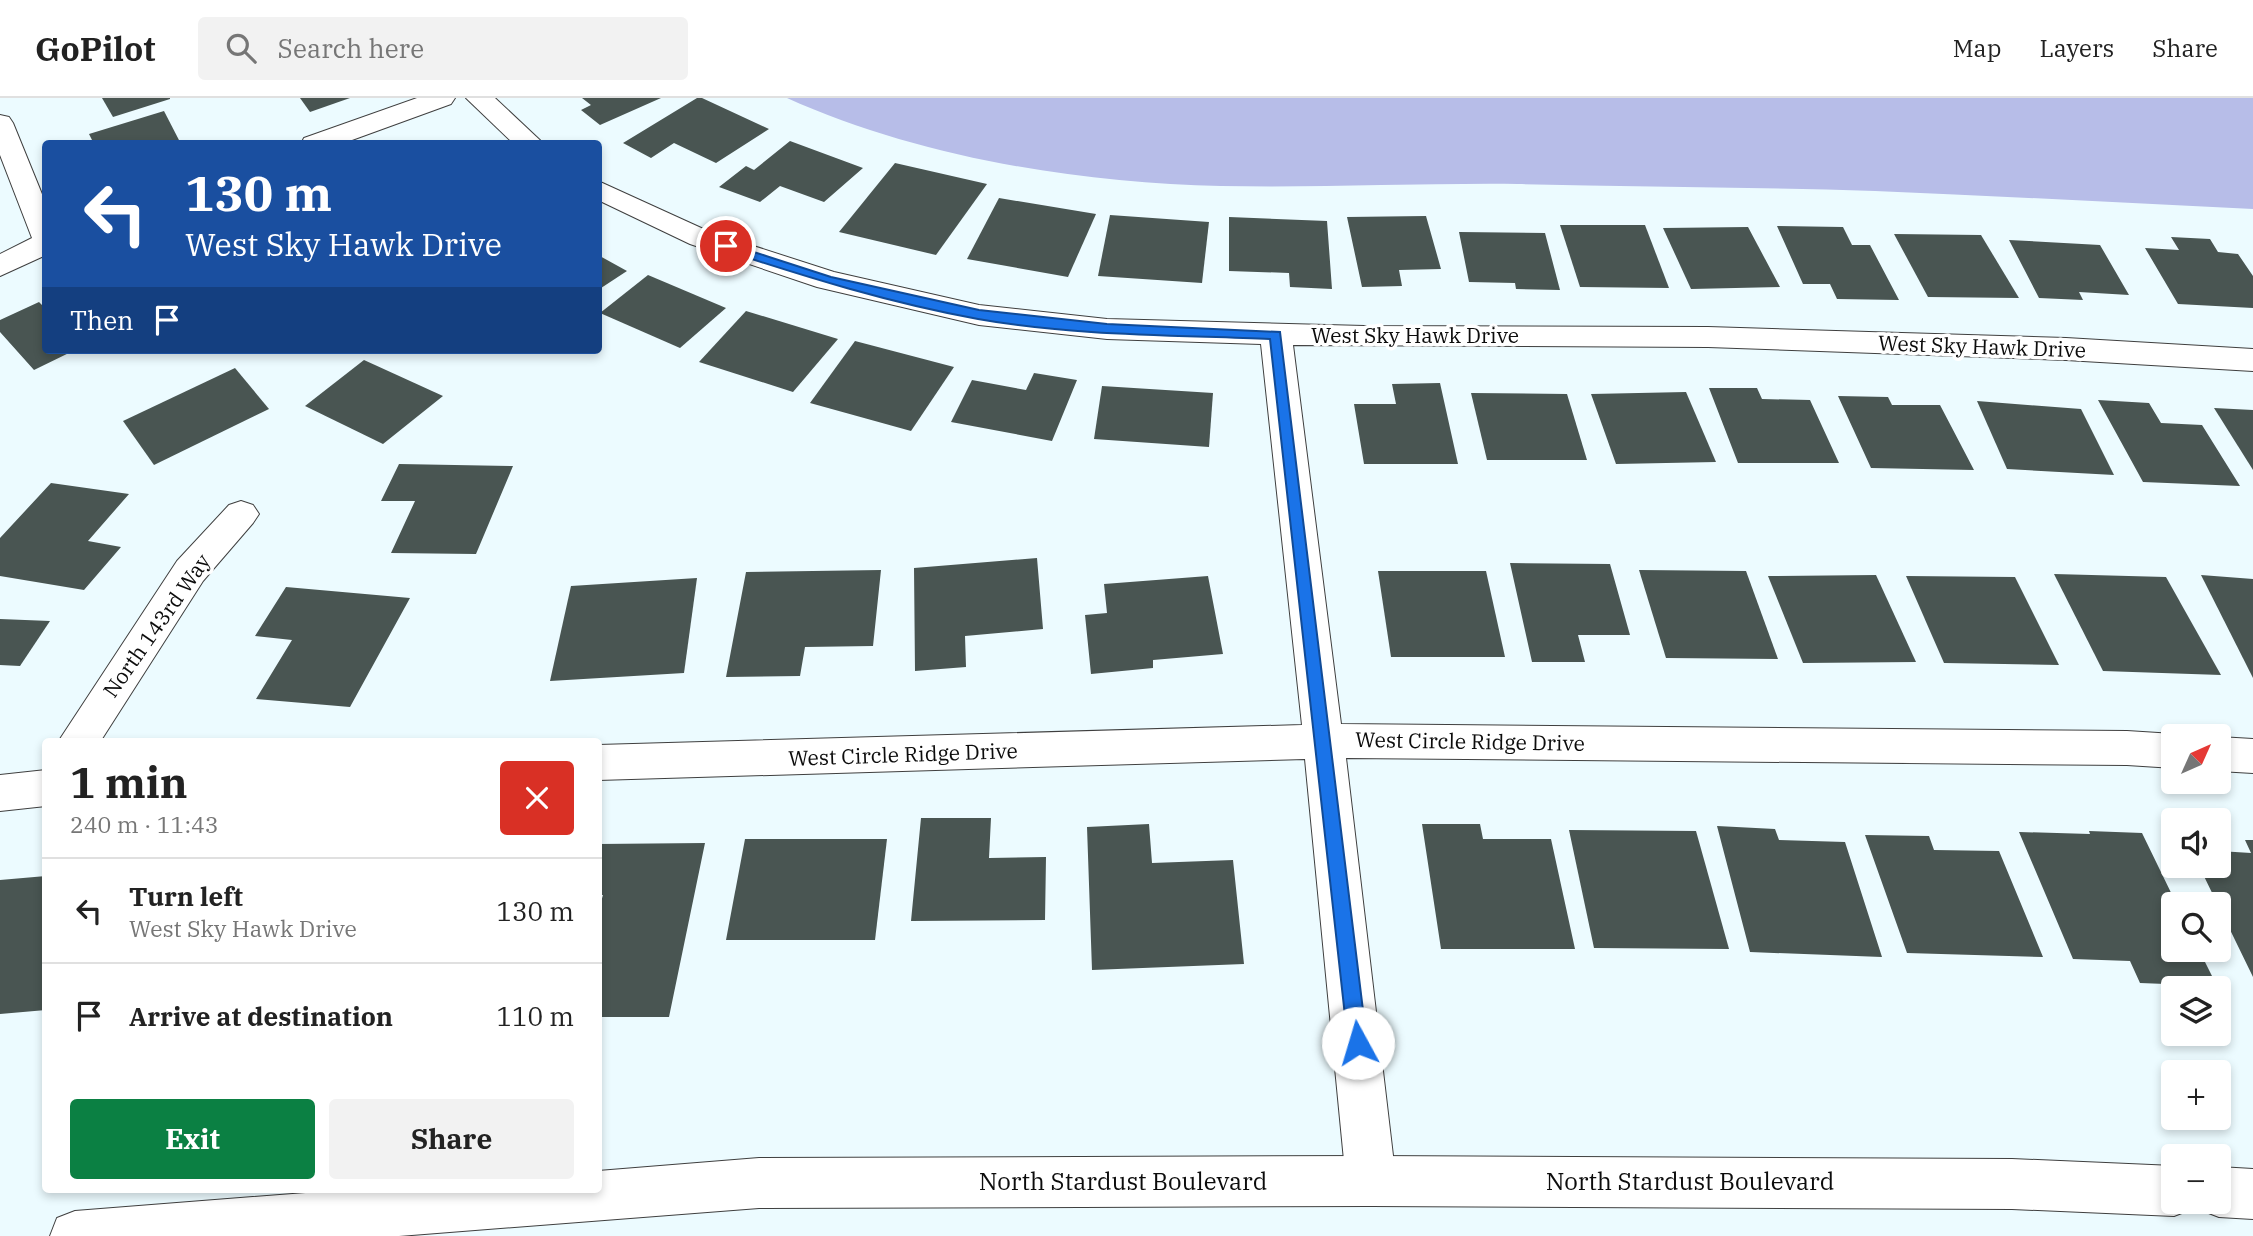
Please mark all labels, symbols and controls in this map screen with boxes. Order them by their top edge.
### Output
search box [198,17,688,80]
text: GoPilot [35,27,156,70]
icon: search [222,29,260,67]
text: Search here [278,31,424,65]
text: Map [1953,32,2001,64]
text: Layers [2039,32,2114,64]
text: Share [2152,32,2218,64]
text: 130 m [185,161,332,224]
icon: left [70,168,161,259]
pin [696,216,756,276]
text: West Sky Hawk Drive [185,223,502,265]
icon: arrive [707,227,745,265]
icon: arrive [148,301,186,339]
text: Then [70,303,134,337]
street label: West Sky Hawk Drive [1311,321,1519,349]
street label: West Sky Hawk Drive [1878,328,2086,364]
street label: North 143rd Way [96,547,217,703]
north arrow [2161,724,2231,794]
map controls [2161,724,2231,1214]
street label: West Circle Ridge Drive [1355,725,1585,757]
street label: West Circle Ridge Drive [788,736,1018,772]
text: 1 min [70,755,188,810]
button: close [500,761,574,835]
button: sound [2161,808,2231,878]
text: 240 m · 11:43 [70,809,219,839]
text: Turn left [129,879,243,913]
icon: left [70,892,108,930]
button: search [2161,892,2231,962]
text: 130 m [496,894,574,928]
text: West Sky Hawk Drive [129,913,357,943]
button: layers [2161,976,2231,1046]
icon: arrive [70,997,108,1035]
text: Arrive at destination [129,999,393,1033]
text: 110 m [496,999,574,1033]
position arrow [1321,1006,1395,1080]
button: + [2161,1060,2231,1130]
button: Exit [70,1099,315,1179]
button: Share [329,1099,574,1179]
button: − [2161,1144,2231,1214]
street label: North Stardust Boulevard [979,1165,1267,1197]
street label: North Stardust Boulevard [1546,1165,1834,1197]

